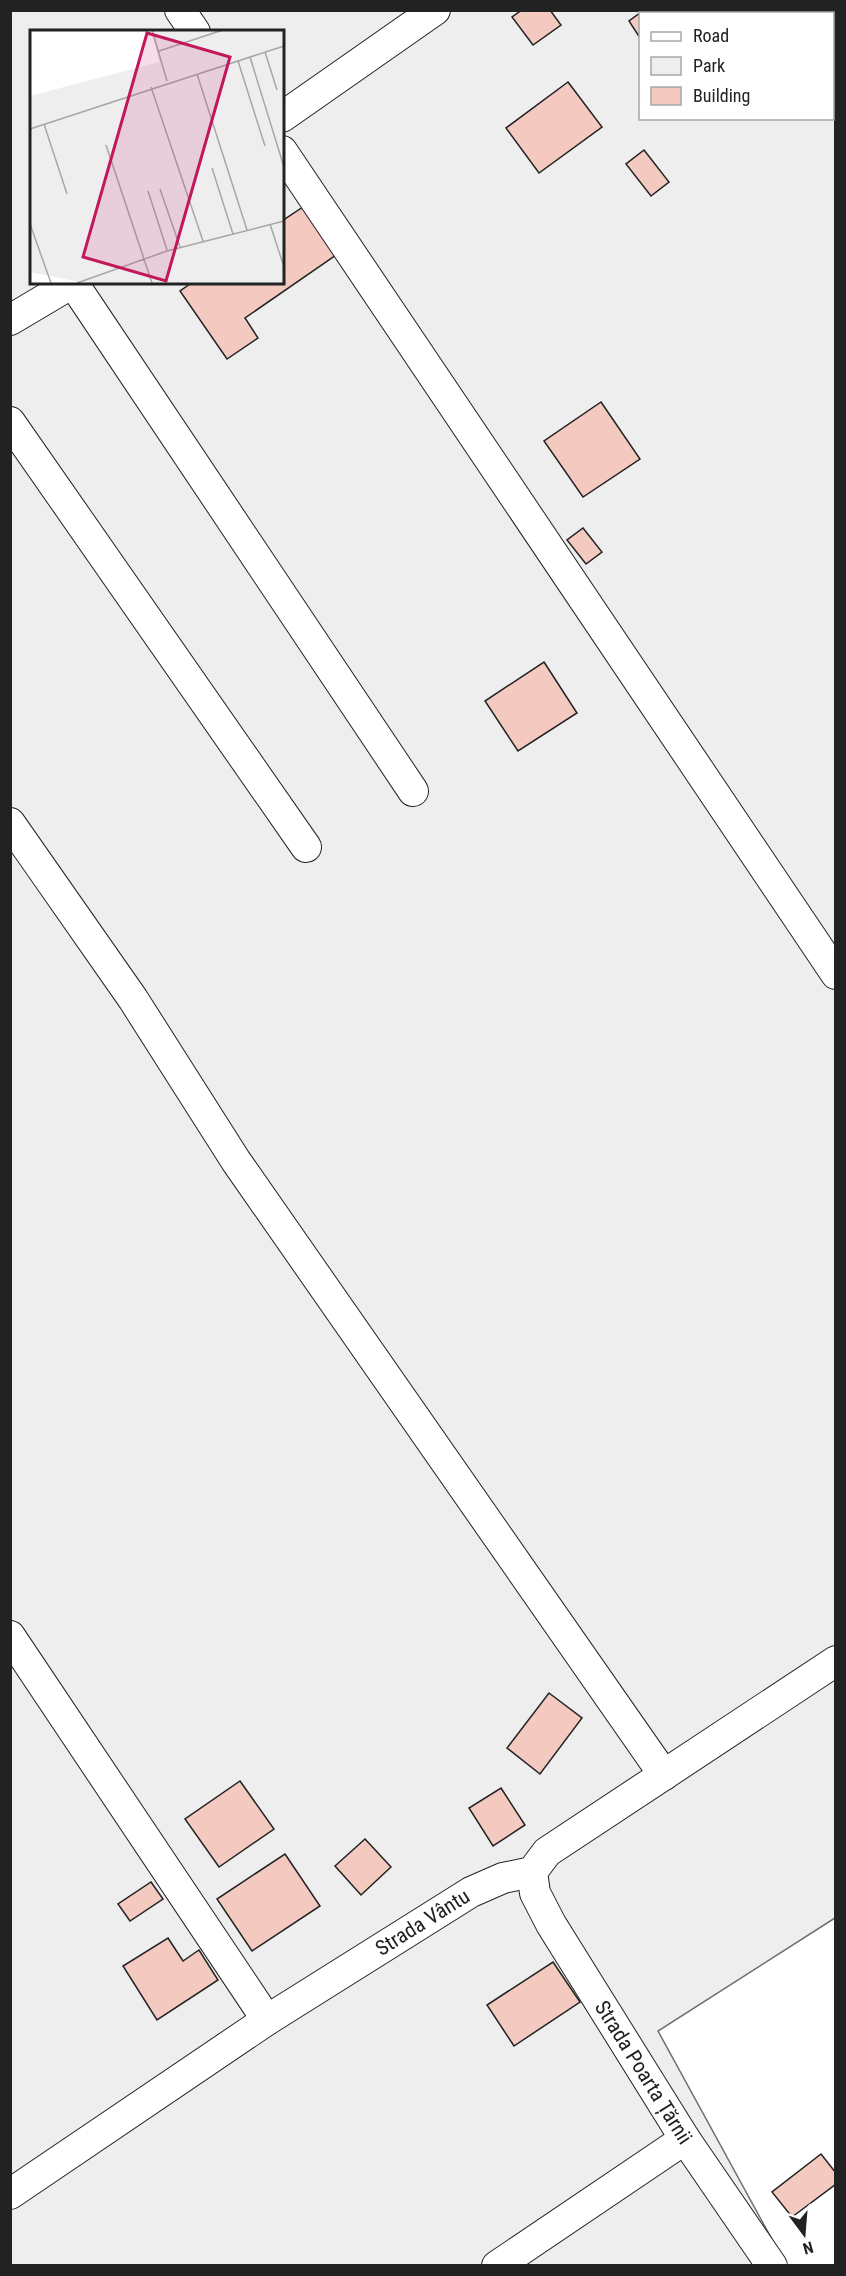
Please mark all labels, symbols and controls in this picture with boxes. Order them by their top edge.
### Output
legend [639,12,834,120]
text: Road [693,25,729,46]
inset map [30,30,284,284]
text: Park [693,55,725,76]
text: Building [693,85,750,106]
street label: Strada Vântu [371,1884,474,1961]
street label: Strada Poarta Țărnii [590,1996,697,2149]
north arrow [774,2204,834,2264]
text: N [801,2237,815,2258]

